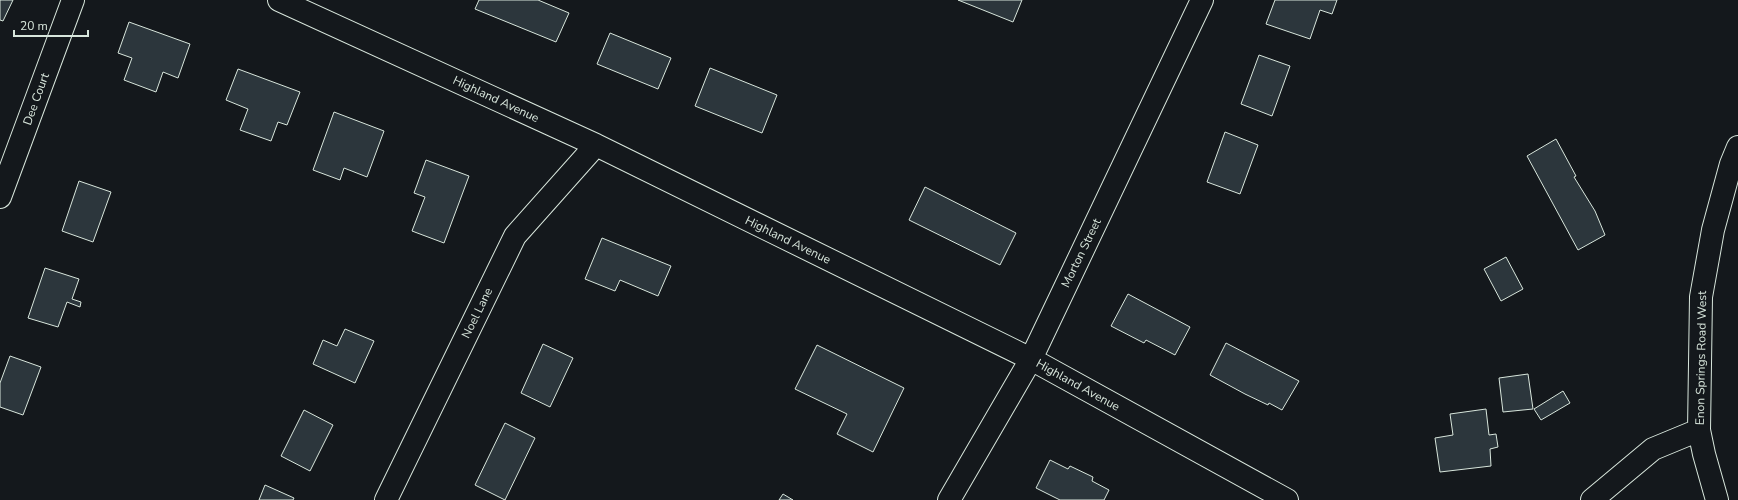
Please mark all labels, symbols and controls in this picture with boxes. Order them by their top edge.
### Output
scale bar [14,12,88,38]
text: 20 m [20,18,48,34]
street label: Dee Court [19,70,53,127]
street label: Highland Avenue [450,72,542,126]
street label: Highland Avenue [743,212,833,268]
street label: Morton Street [1057,215,1105,290]
street label: Noel Lane [458,285,496,341]
street label: Enon Springs Road West [1692,290,1710,425]
street label: Highland Avenue [1033,355,1123,415]

